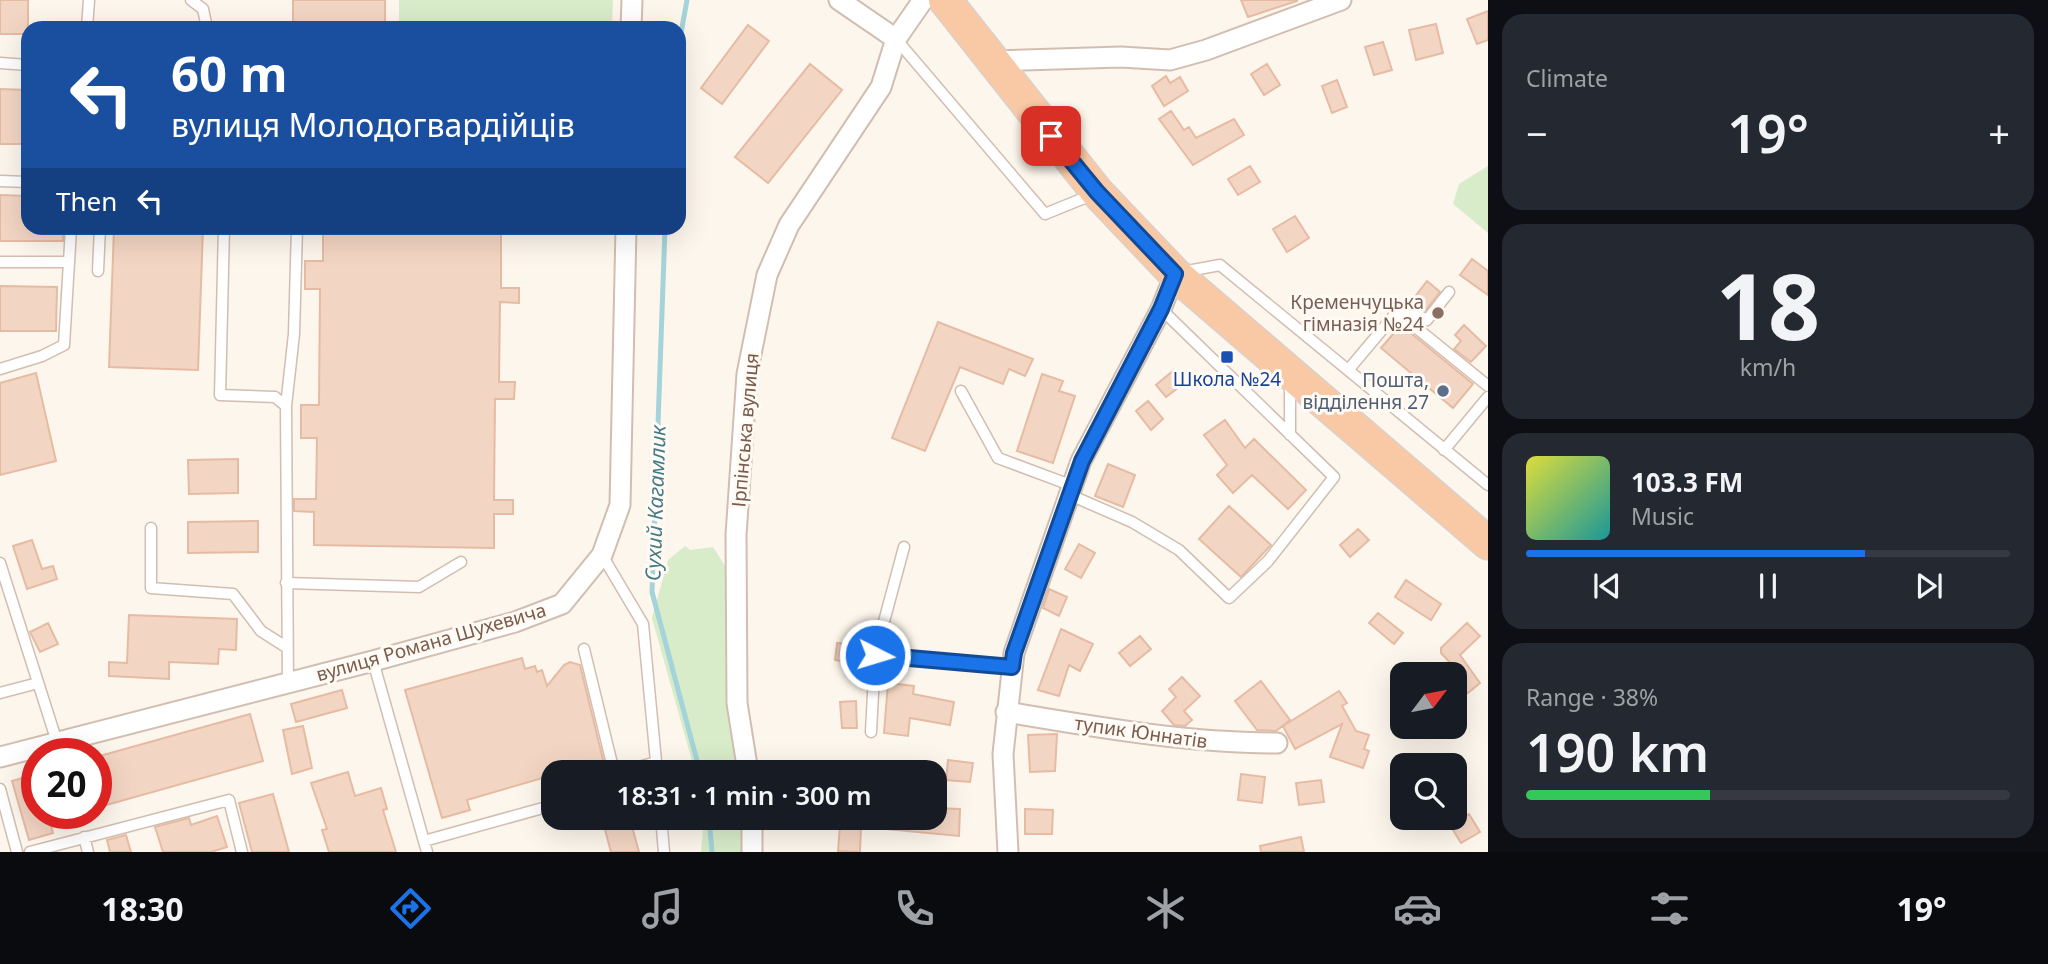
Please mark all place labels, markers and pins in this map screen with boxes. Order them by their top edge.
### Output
pin [1021,106,1081,166]
place label: Кременчуцька гімназія №24 [1290,289,1424,337]
marker: Кременчуцька гімназія №24 [1430,305,1446,321]
marker: Школа №24 [1219,349,1235,365]
place label: Школа №24 [1173,366,1281,392]
place label: Пошта, відділення 27 [1302,367,1429,415]
marker: Пошта, відділення 27 [1435,383,1451,399]

